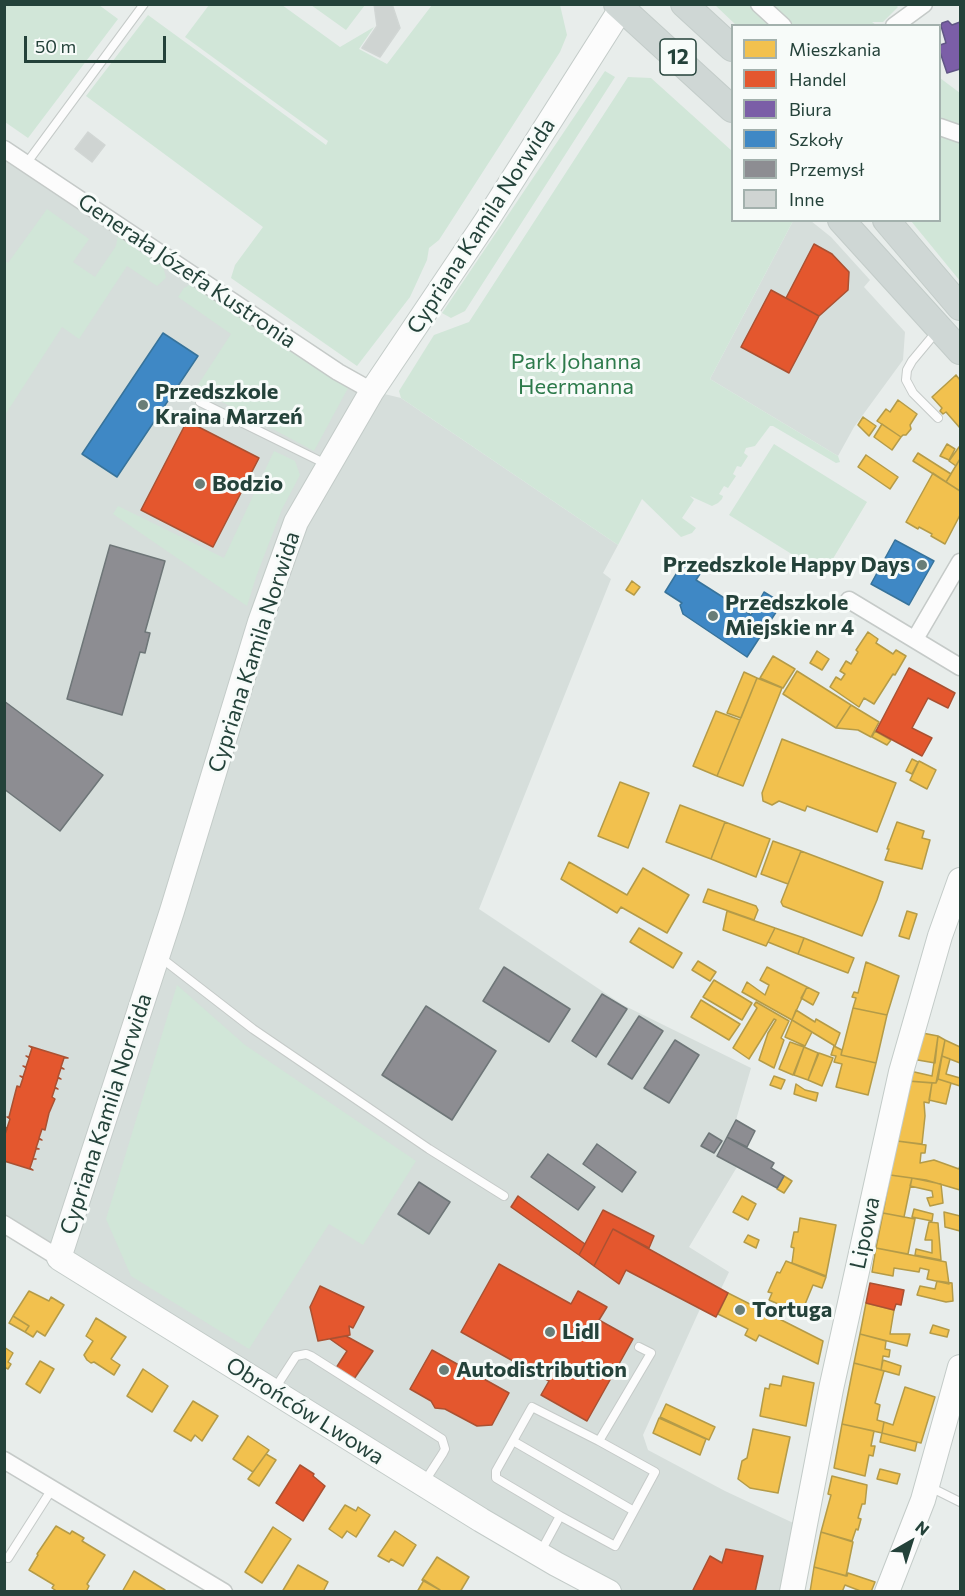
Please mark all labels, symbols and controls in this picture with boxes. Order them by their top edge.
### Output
scale bar [27,24,170,62]
legend [731,24,941,222]
text: 50 m [35,35,76,57]
text: Mieszkania [789,38,881,60]
road number: 12 [660,39,696,75]
text: Handel [789,68,847,90]
text: Biura [789,98,832,120]
street label: Cypriana Kamila Norwida [401,113,561,339]
text: Szkoły [789,128,843,150]
text: Przemysł [789,158,864,180]
street label: Generała Józefa Kustronia [73,188,301,354]
text: Inne [789,188,824,210]
park label: Park Johanna Heermanna [511,349,641,400]
place label: Przedszkole Kraina Marzeń [155,379,303,430]
marker: Przedszkole Kraina Marzeń [136,398,150,412]
place label: Bodzio [212,471,283,497]
marker: Bodzio [193,477,207,491]
street label: Cypriana Kamila Norwida [203,528,305,776]
place label: Przedszkole Happy Days [663,552,910,578]
marker: Przedszkole Happy Days [915,558,929,572]
place label: Przedszkole Miejskie nr 4 [725,590,854,642]
marker: Przedszkole Miejskie nr 4 [706,609,720,623]
street label: Cypriana Kamila Norwida [55,990,157,1238]
street label: Lipowa [845,1195,885,1271]
place label: Tortuga [752,1297,832,1323]
marker: Tortuga [733,1303,747,1317]
place label: Lidl [562,1319,600,1345]
marker: Lidl [543,1325,557,1339]
street label: Obrońców Lwowa [221,1352,389,1470]
place label: Autodistribution [456,1357,627,1383]
marker: Autodistribution [437,1363,451,1377]
north arrow [881,1512,941,1572]
text: N [912,1516,933,1539]

